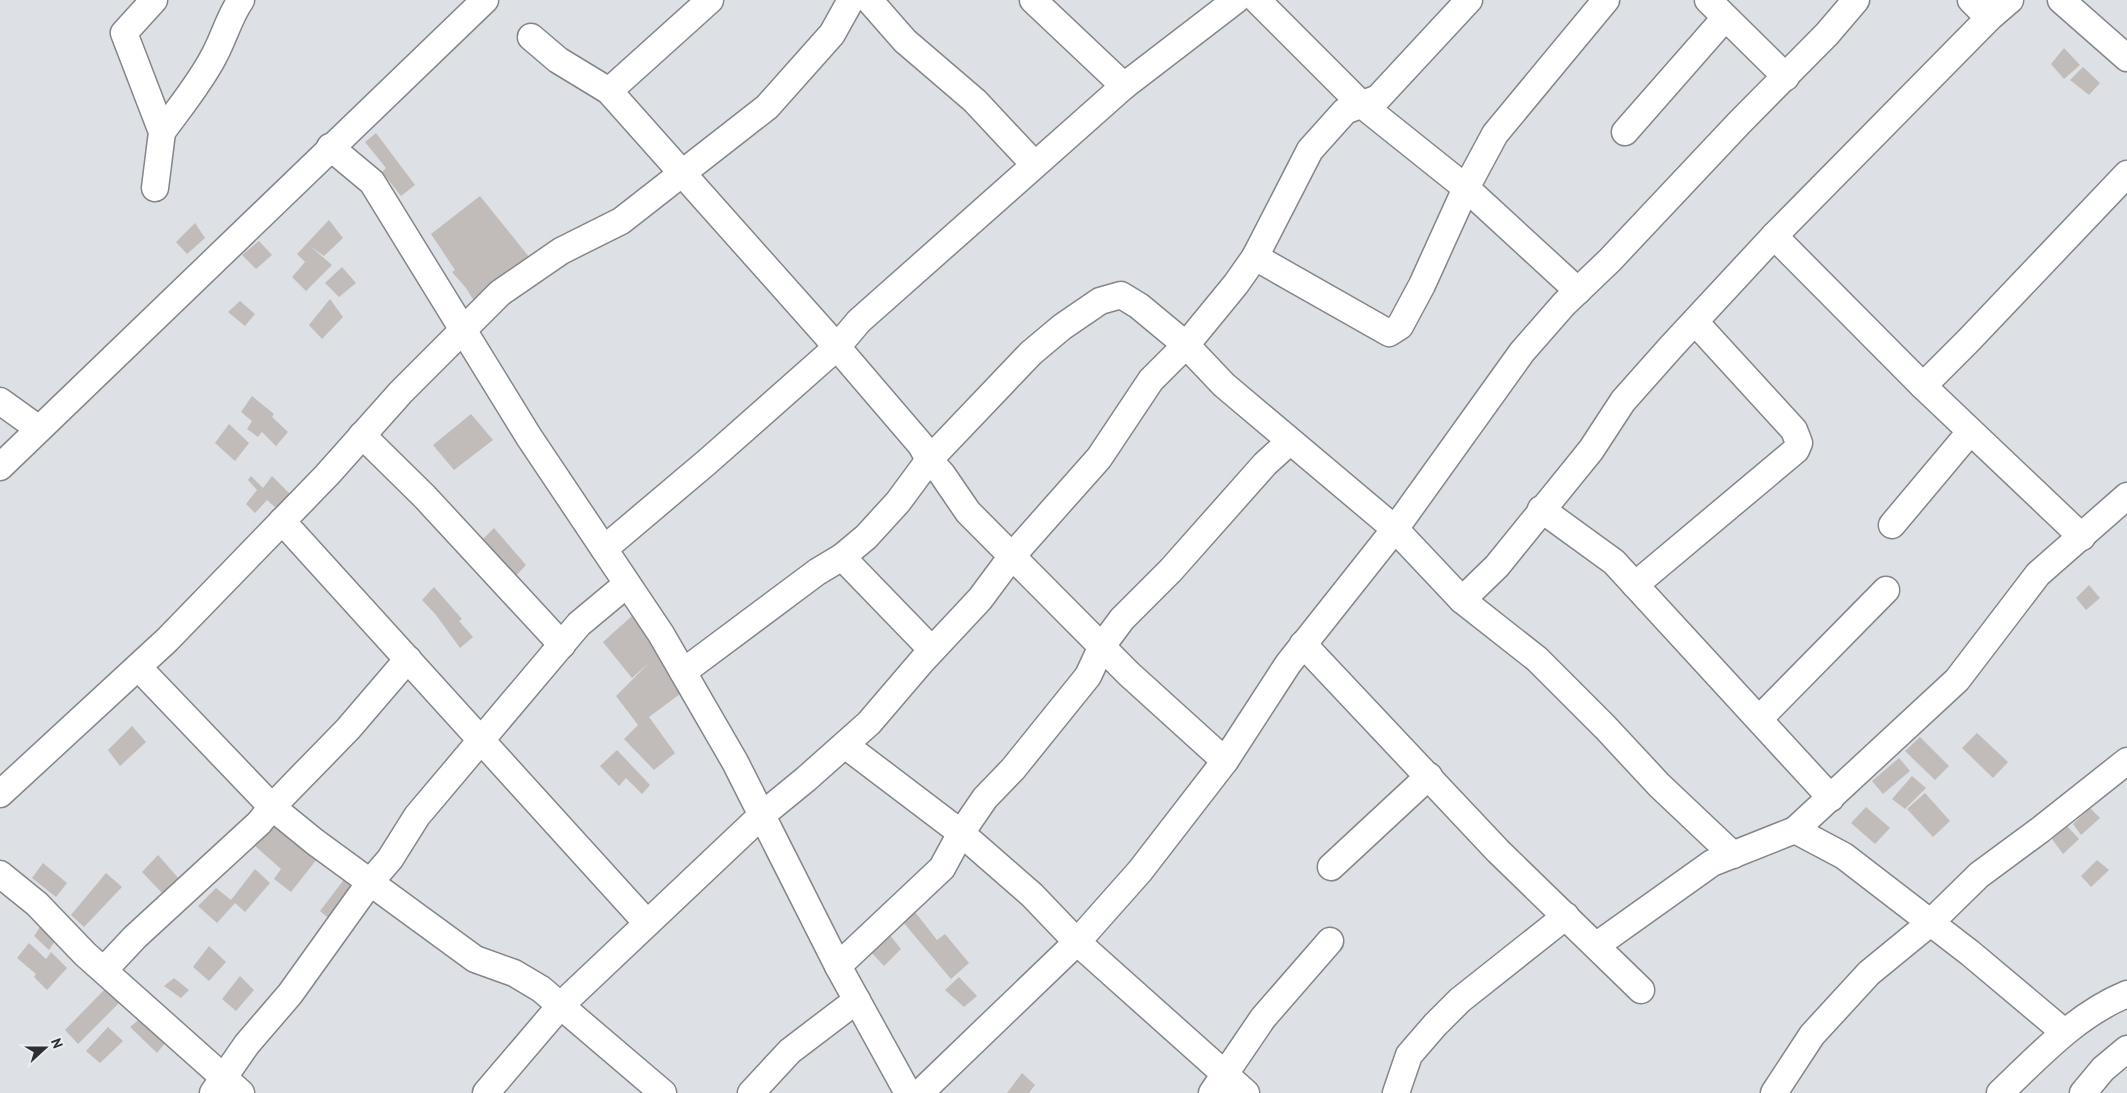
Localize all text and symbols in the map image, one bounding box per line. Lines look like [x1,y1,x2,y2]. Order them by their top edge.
north arrow [20,1023,70,1073]
text: N [47,1036,67,1051]

